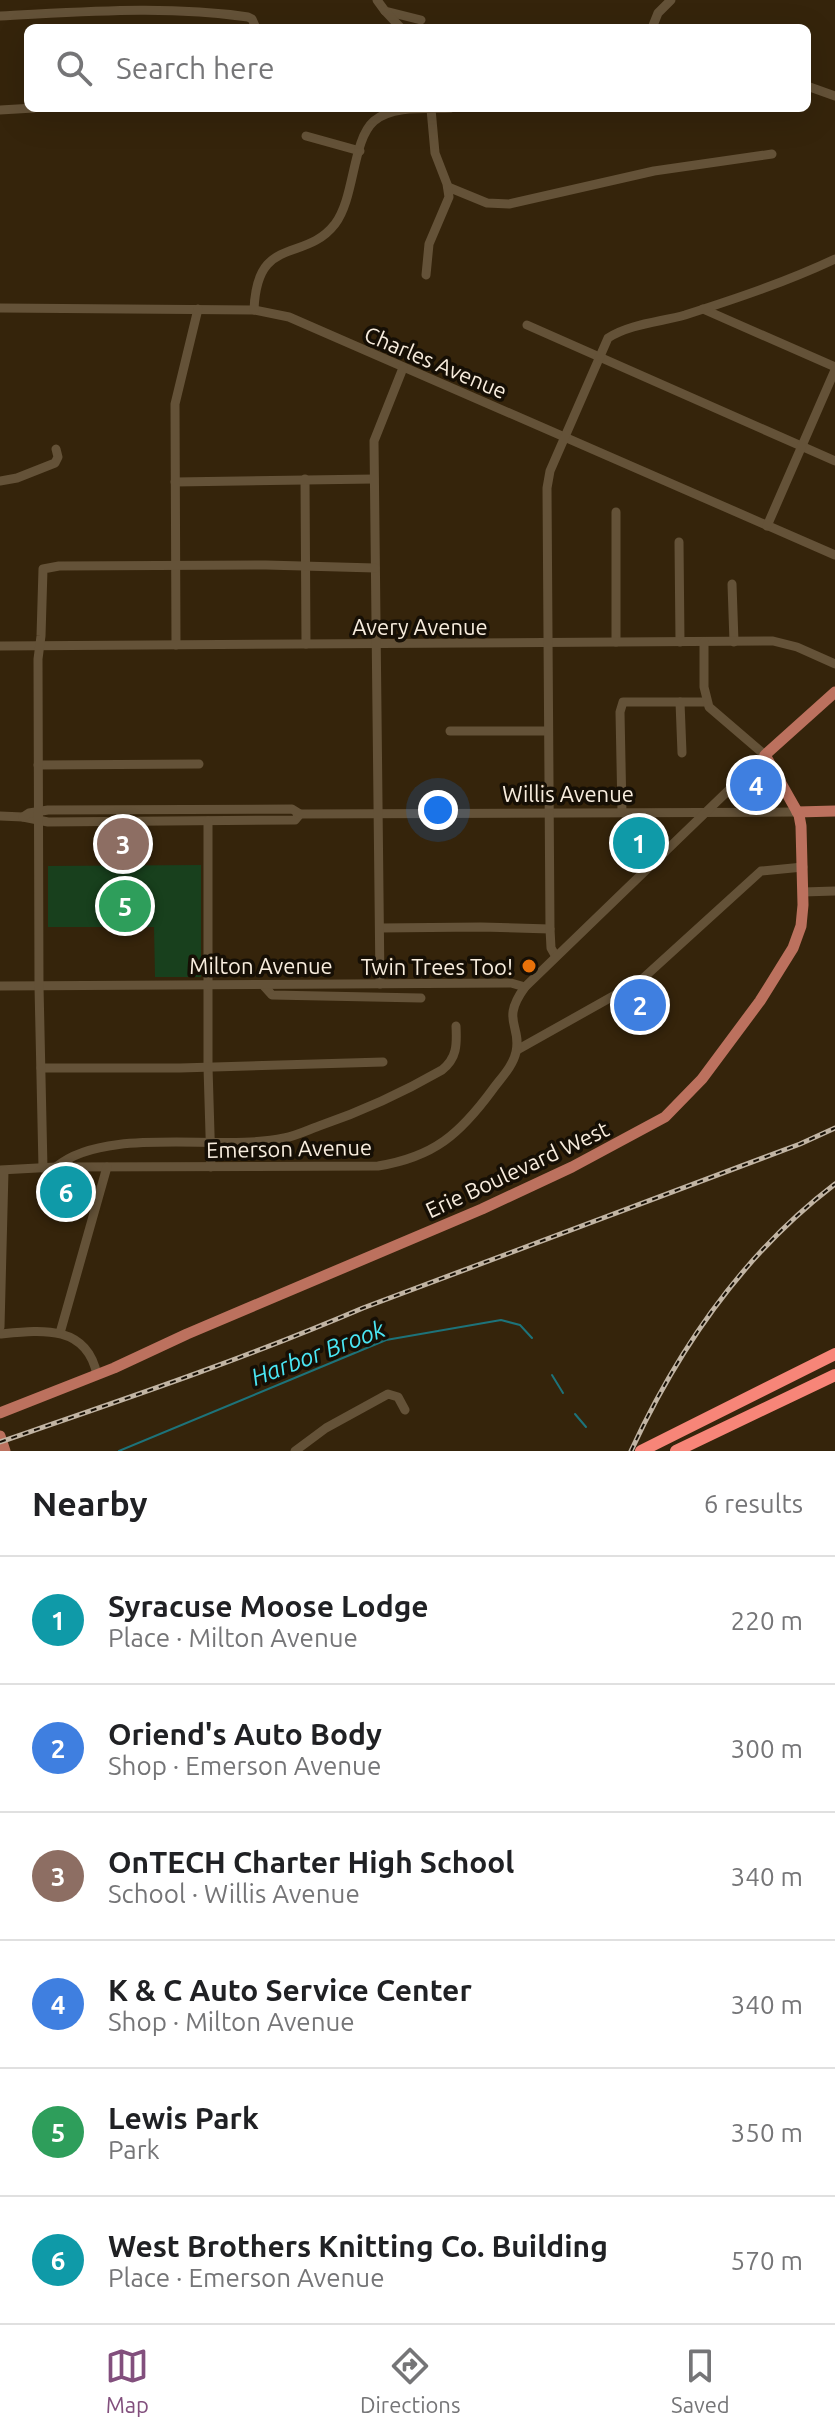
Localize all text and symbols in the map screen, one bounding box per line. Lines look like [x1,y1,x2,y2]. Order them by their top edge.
search box [24,24,811,112]
icon: search [52,46,96,90]
text: Search here [116,51,275,85]
street label: Charles Avenue [361,321,511,403]
street label: Avery Avenue [352,614,488,639]
pin: 4 [730,755,782,815]
street label: Willis Avenue [502,781,634,806]
your location [418,790,458,830]
pin: 1 [613,813,665,873]
pin: 3 [97,814,149,874]
pin: 5 [99,876,151,936]
street label: Milton Avenue [189,953,333,978]
place label: Twin Trees Too! [361,954,513,979]
marker: Twin Trees Too! [520,957,538,975]
pin: 2 [614,975,666,1035]
street label: Erie Boulevard West [421,1115,613,1222]
street label: Emerson Avenue [206,1134,372,1162]
pin: 6 [40,1162,92,1222]
water label: Harbor Brook [247,1315,389,1391]
text: Nearby [32,1484,147,1522]
text: 6 results [704,1489,803,1518]
text: Syracuse Moose Lodge [108,1589,429,1623]
text: 1 [51,1606,65,1635]
text: 220 m [731,1606,803,1635]
text: Place · Milton Avenue [108,1623,358,1652]
text: Oriend's Auto Body [108,1717,382,1751]
text: 2 [51,1734,65,1763]
text: 300 m [731,1734,803,1763]
text: Shop · Emerson Avenue [108,1751,381,1780]
text: OnTECH Charter High School [108,1845,514,1879]
text: 3 [51,1862,65,1891]
text: 340 m [731,1862,803,1891]
text: School · Willis Avenue [108,1879,360,1908]
text: K & C Auto Service Center [108,1973,472,2007]
text: 4 [51,1990,65,2019]
text: 340 m [731,1990,803,2019]
text: Shop · Milton Avenue [108,2007,355,2036]
text: Lewis Park [108,2101,259,2135]
text: 5 [51,2118,65,2147]
text: 350 m [731,2118,803,2147]
text: Park [108,2135,160,2164]
text: West Brothers Knitting Co. Building [108,2229,608,2263]
text: 6 [51,2246,65,2275]
text: 570 m [731,2246,803,2275]
text: Place · Emerson Avenue [108,2263,385,2292]
tab: Map [105,2344,149,2417]
tab: Directions [360,2344,460,2417]
tab: Saved [671,2344,730,2417]

